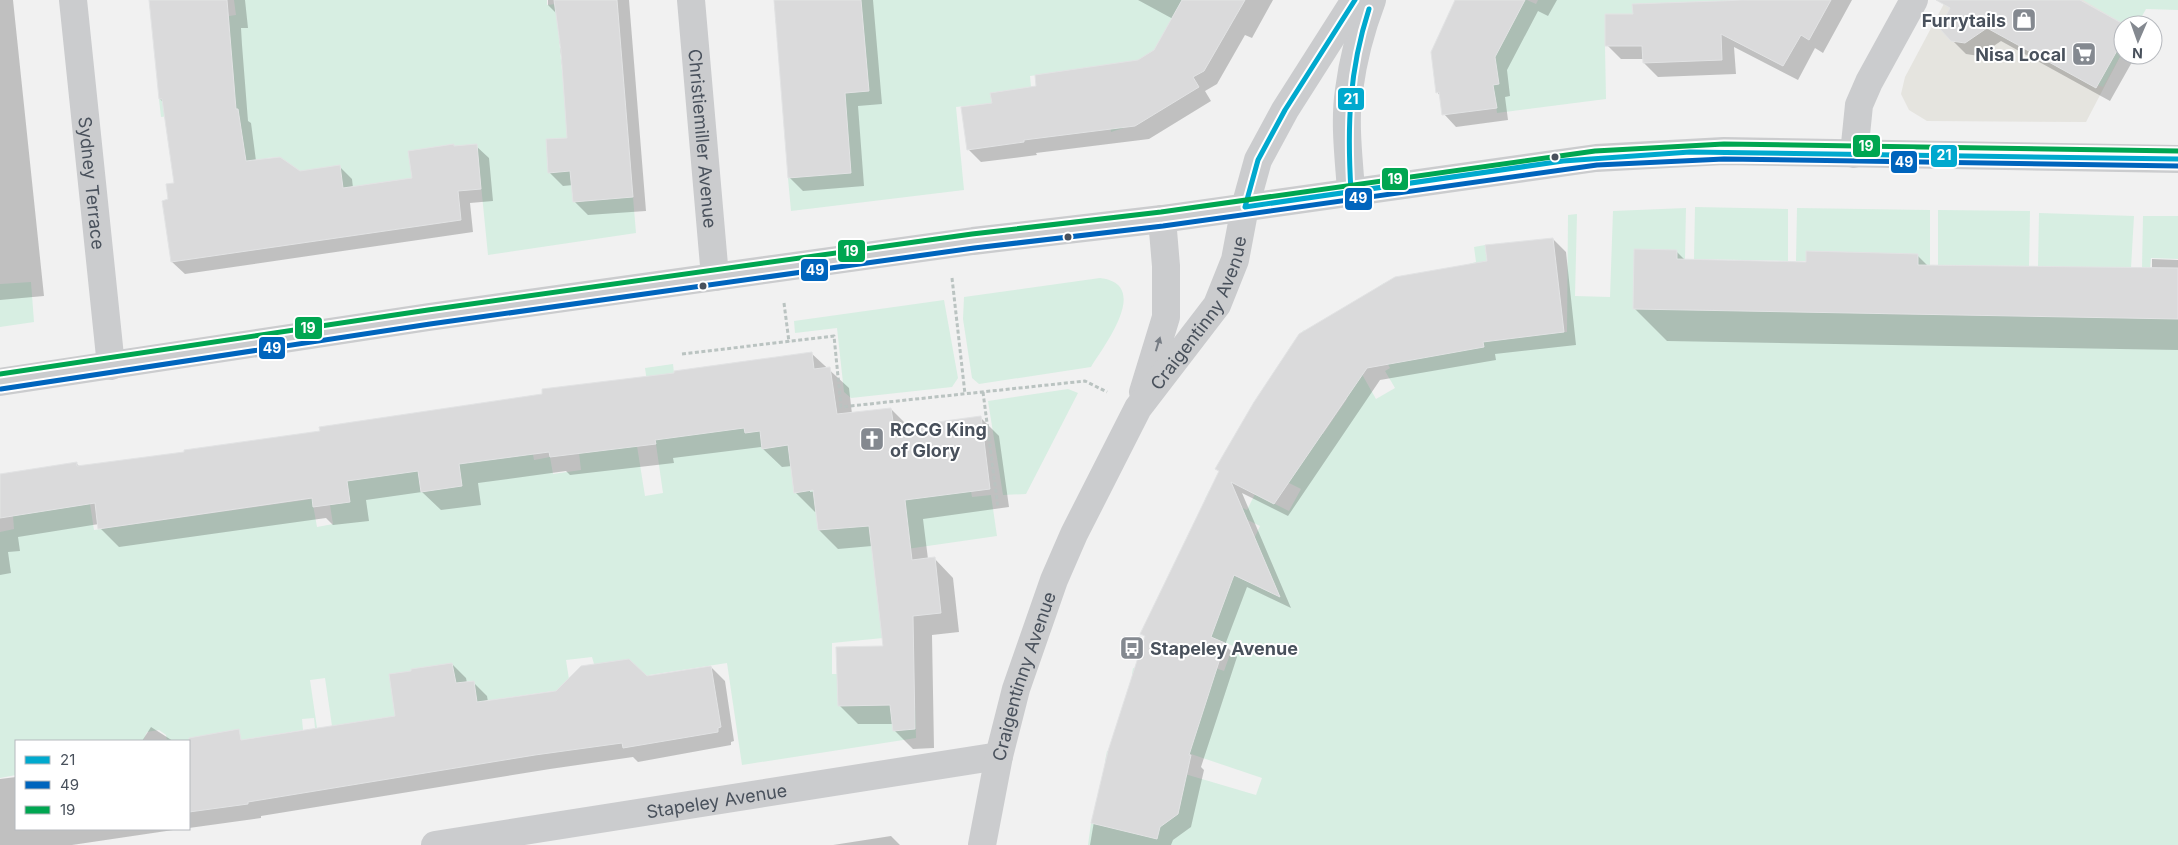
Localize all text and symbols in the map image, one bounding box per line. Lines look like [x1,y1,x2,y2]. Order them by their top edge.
shop icon: Furrytails [2011,7,2037,33]
place label: Furrytails [1922,10,2006,31]
north arrow [2113,15,2163,65]
supermarket icon: Nisa Local [2071,41,2097,67]
place label: Nisa Local [1975,44,2066,65]
text: N [2132,45,2143,62]
street label: Christiemiller Avenue [685,48,721,229]
line badge: 21 [1337,87,1365,111]
text: 21 [1344,90,1358,107]
street label: Sydney Terrace [75,115,109,251]
line badge: 19 [1852,134,1881,158]
text: 19 [1858,137,1874,154]
line badge: 21 [1930,144,1958,168]
text: 21 [1937,146,1951,163]
line badge: 49 [1890,150,1918,174]
unlabelled marker [1550,152,1560,162]
text: 49 [1895,153,1913,170]
line badge: 19 [1381,167,1409,191]
text: 19 [1387,170,1403,187]
line badge: 49 [1344,187,1373,211]
text: 49 [1349,189,1367,206]
unlabelled marker [1063,232,1073,242]
street label: Craigentinny Avenue [1146,234,1250,394]
line badge: 19 [837,239,866,263]
text: 19 [843,242,859,259]
line badge: 49 [800,258,829,282]
text: 49 [806,261,824,278]
unlabelled marker [698,281,708,291]
line badge: 19 [294,316,323,340]
text: 19 [300,319,316,336]
line badge: 49 [258,336,286,360]
one-way arrow [1154,337,1162,352]
text: 49 [263,339,281,356]
place label: RCCG King of Glory [890,419,987,461]
church icon: RCCG King of Glory [859,426,885,452]
street label: Craigentinny Avenue [988,589,1060,763]
bus stop icon: Stapeley Avenue [1119,635,1145,661]
place label: Stapeley Avenue [1150,638,1298,659]
legend [15,740,190,830]
text: 21 [60,750,75,769]
text: 49 [60,775,79,794]
street label: Stapeley Avenue [645,779,788,822]
text: 19 [60,800,75,819]

